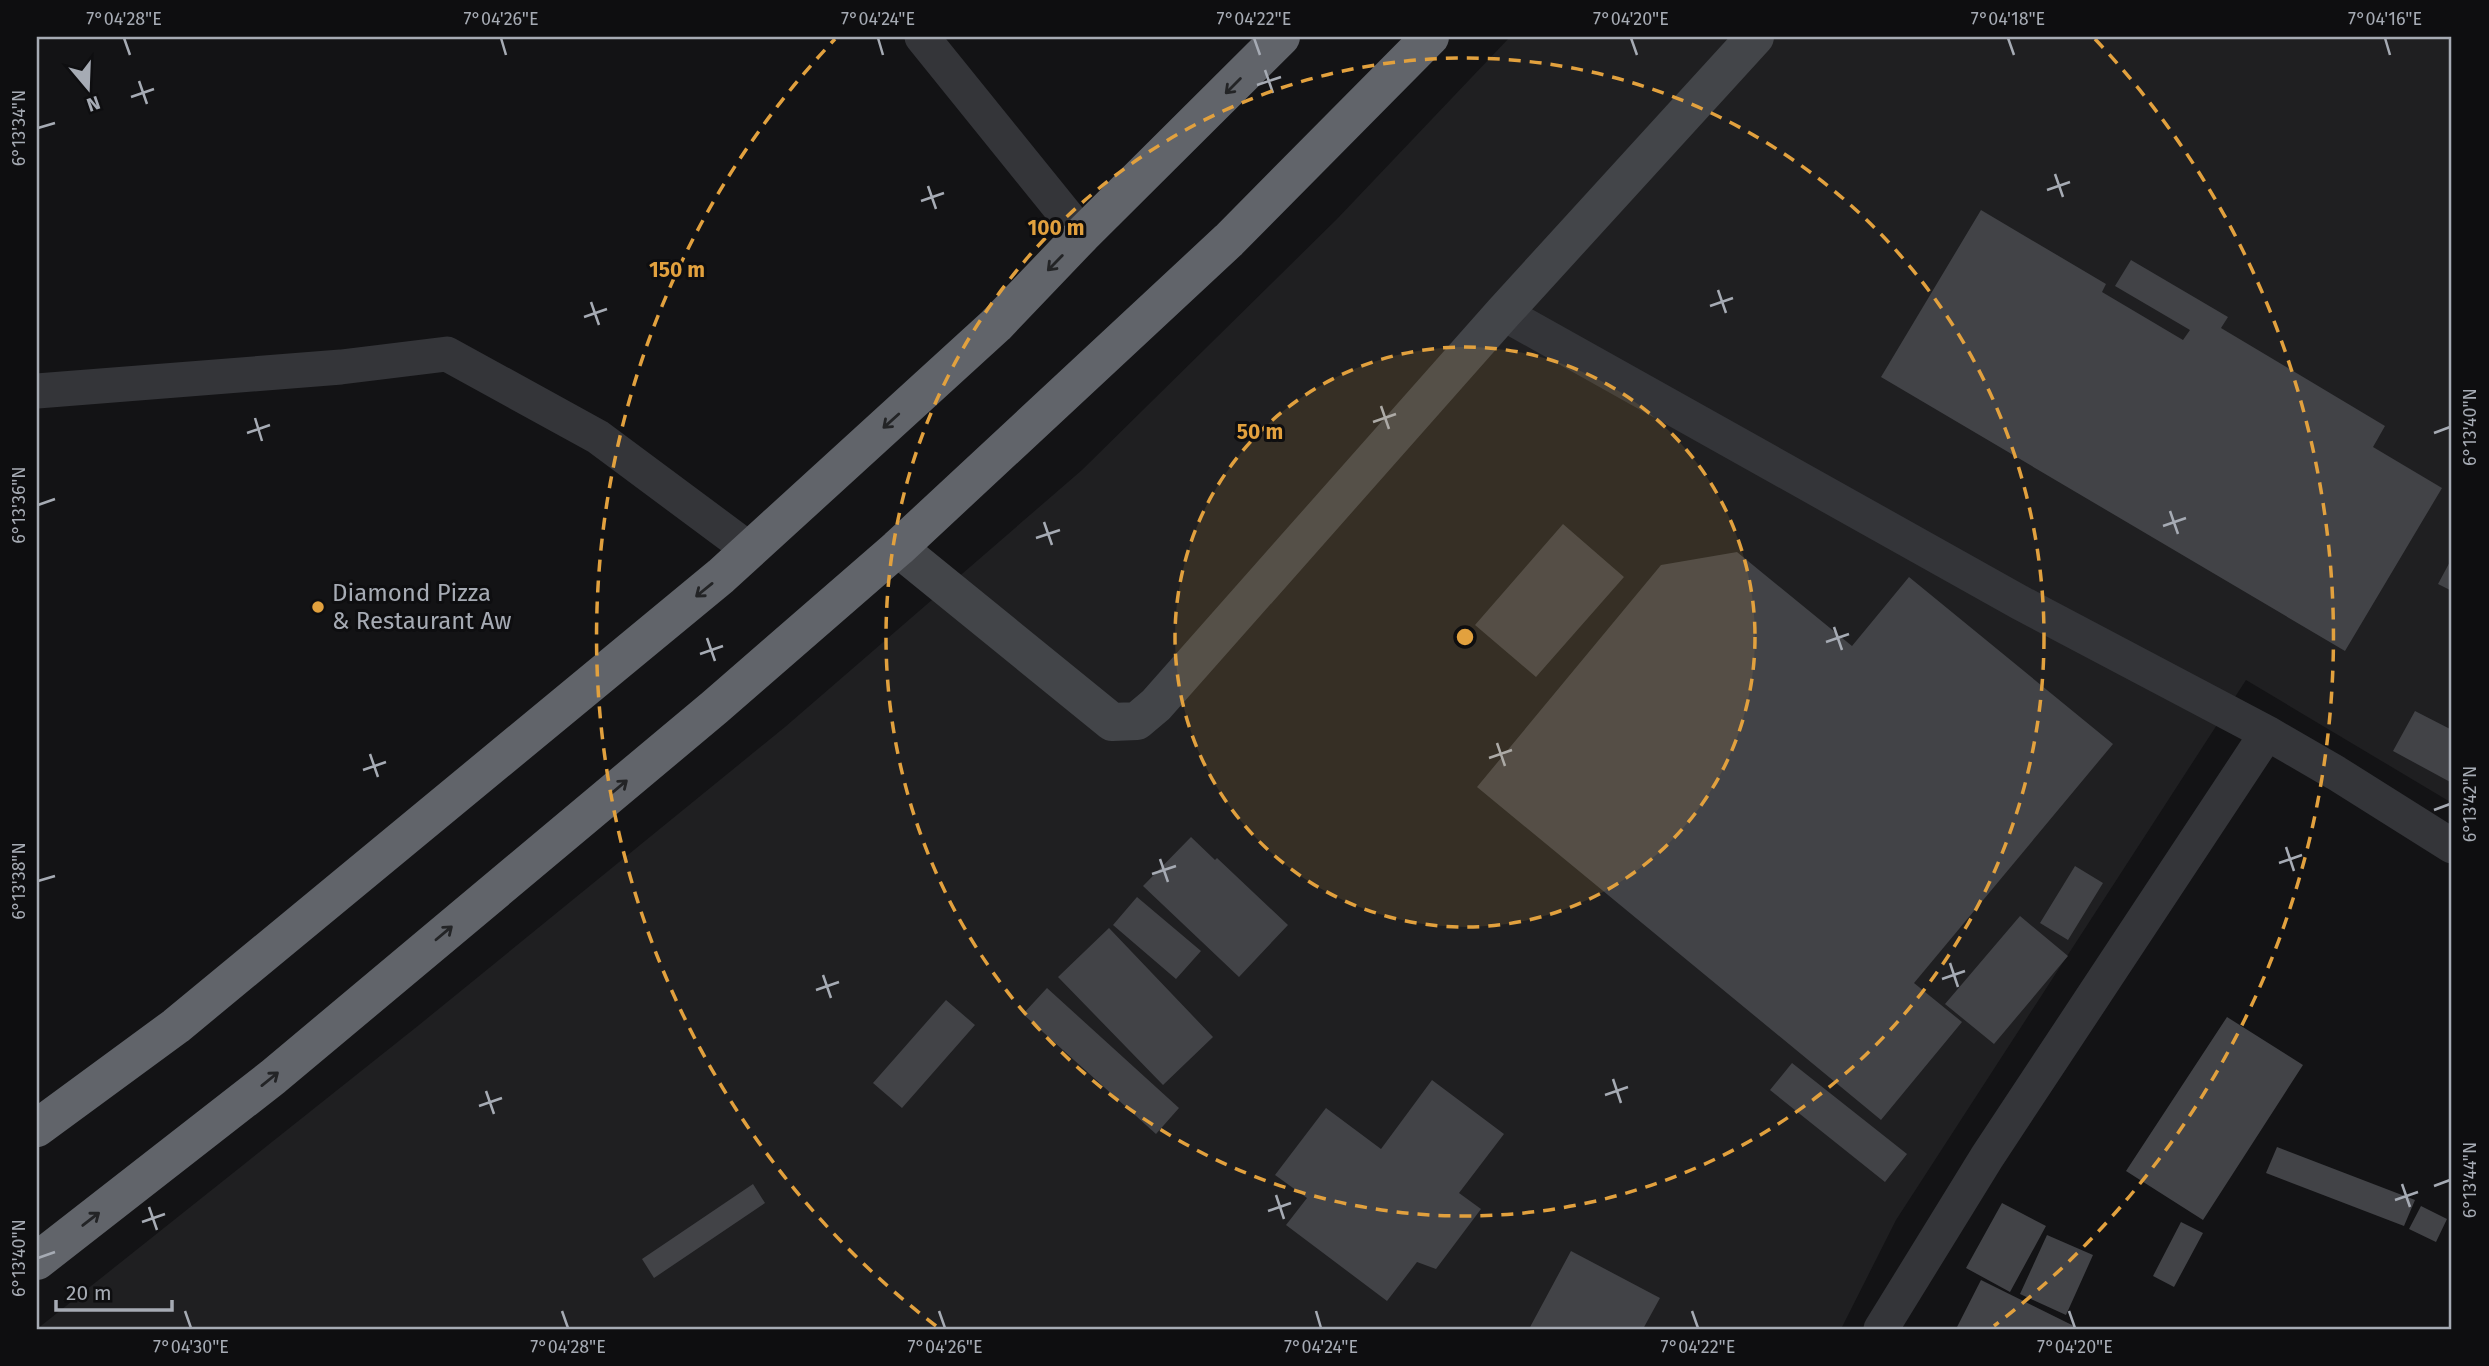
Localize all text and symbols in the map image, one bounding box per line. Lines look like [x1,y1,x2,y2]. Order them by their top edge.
text: 7°04'28"E [86,8,162,30]
text: 7°04'26"E [463,8,539,30]
text: 7°04'24"E [841,8,915,30]
text: 7°04'22"E [1217,8,1291,30]
text: 7°04'20"E [1593,8,1669,30]
text: 7°04'18"E [1971,8,2045,30]
text: 7°04'16"E [2348,8,2422,30]
north arrow [52,52,122,122]
one-way arrow [1225,77,1242,94]
text: 6°13'34"N [8,90,30,166]
text: N [84,91,103,117]
text: 100 m [1027,215,1085,241]
one-way arrow [1046,255,1063,272]
text: 150 m [649,257,705,283]
text: 6°13'40"N [2459,388,2481,466]
one-way arrow [882,413,900,429]
text: 50 m [1237,419,1283,445]
text: 6°13'36"N [8,466,30,544]
place label: Diamond Pizza & Restaurant Aw [332,579,511,635]
one-way arrow [695,582,713,598]
marker: Diamond Pizza & Restaurant Aw [310,599,326,615]
centre of rings [1453,625,1477,649]
text: 6°13'42"N [2459,766,2481,842]
one-way arrow [609,779,627,795]
text: 6°13'38"N [8,842,30,920]
one-way arrow [435,926,453,941]
one-way arrow [260,1072,278,1087]
text: 6°13'44"N [2459,1142,2481,1218]
one-way arrow [81,1212,99,1227]
text: 6°13'40"N [8,1219,30,1297]
scale bar [56,1268,172,1312]
text: 20 m [66,1280,112,1306]
text: 7°04'30"E [153,1336,229,1358]
text: 7°04'28"E [530,1336,606,1358]
text: 7°04'26"E [907,1336,983,1358]
text: 7°04'24"E [1284,1336,1358,1358]
text: 7°04'22"E [1661,1336,1735,1358]
text: 7°04'20"E [2037,1336,2113,1358]

